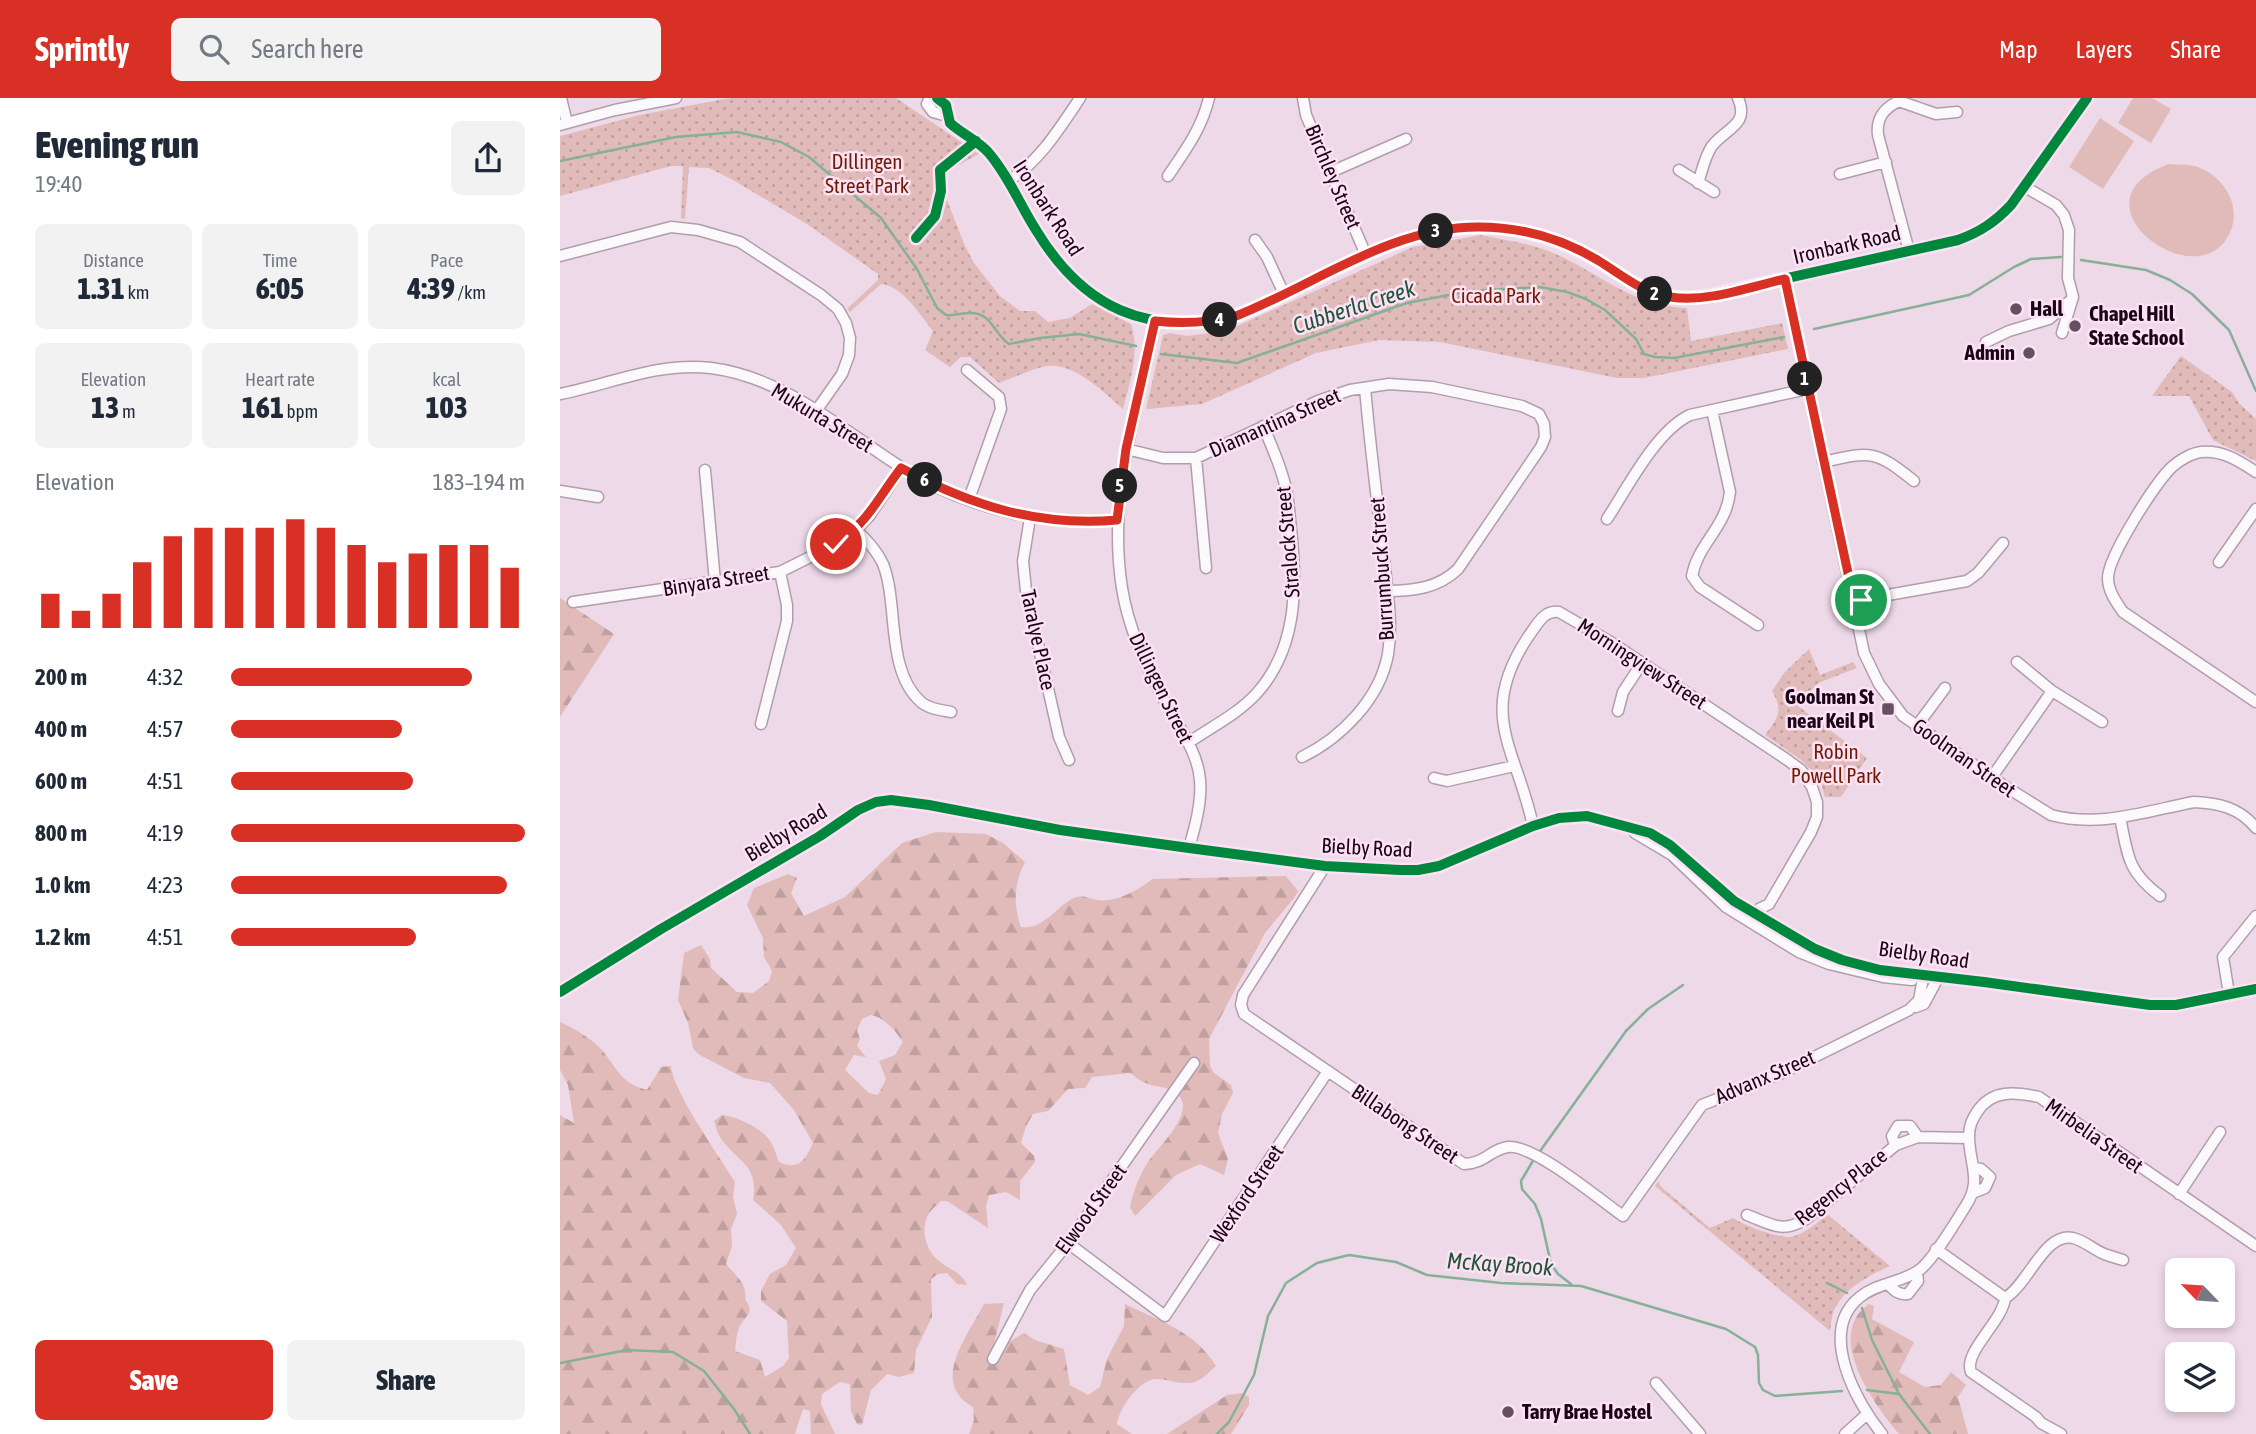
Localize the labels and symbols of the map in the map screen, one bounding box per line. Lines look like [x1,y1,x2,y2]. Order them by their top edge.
street label: Birchley Street [1301,121,1367,232]
park label: Dillingen Street Park [825,149,909,197]
street label: Ironbark Road [1009,155,1089,260]
pin: 3 [1418,214,1454,248]
street label: Ironbark Road [1791,220,1903,268]
water label: Cubberla Creek [1290,275,1419,339]
pin: 2 [1638,276,1672,312]
park label: Cicada Park [1451,283,1541,307]
place label: Hall [2030,296,2064,320]
marker: Hall [2008,301,2024,317]
place label: Chapel Hill State School [2089,301,2184,349]
pin: 4 [1202,302,1238,338]
marker: Chapel Hill State School [2067,318,2083,334]
place label: Admin [1964,340,2015,364]
marker: Admin [2021,345,2037,361]
pin: 1 [1788,362,1822,396]
street label: Mukurta Street [767,377,878,457]
street label: Diamantina Street [1205,382,1344,462]
pin: 6 [908,462,942,498]
pin: 5 [1102,468,1138,504]
street label: Stralock Street [1270,485,1304,599]
street label: Burrumbuck Street [1364,497,1398,642]
pin [806,514,866,574]
street label: Binyara Street [661,560,771,600]
pin [1831,570,1891,630]
street label: Taralye Place [1017,587,1061,692]
street label: Morningview Street [1574,613,1711,714]
street label: Dillingen Street [1125,628,1199,747]
place label: Goolman St near Keil Pl [1785,684,1874,732]
marker: Goolman St near Keil Pl [1880,701,1896,717]
street label: Goolman Street [1908,713,2021,802]
park label: Robin Powell Park [1791,739,1881,787]
street label: Bielby Road [740,798,831,866]
street label: Bielby Road [1321,833,1413,861]
street label: Bielby Road [1877,936,1971,972]
street label: Advanx Street [1711,1044,1818,1108]
street label: Billabong Street [1348,1079,1464,1168]
street label: Mirbelia Street [2041,1093,2148,1178]
street label: Wexford Street [1205,1140,1288,1247]
street label: Regency Place [1789,1143,1891,1230]
street label: Elwood Street [1050,1159,1131,1258]
water label: McKay Brook [1446,1247,1555,1281]
north arrow [2165,1258,2235,1328]
place label: Tarry Brae Hostel [1522,1399,1652,1423]
marker: Tarry Brae Hostel [1500,1404,1516,1420]

